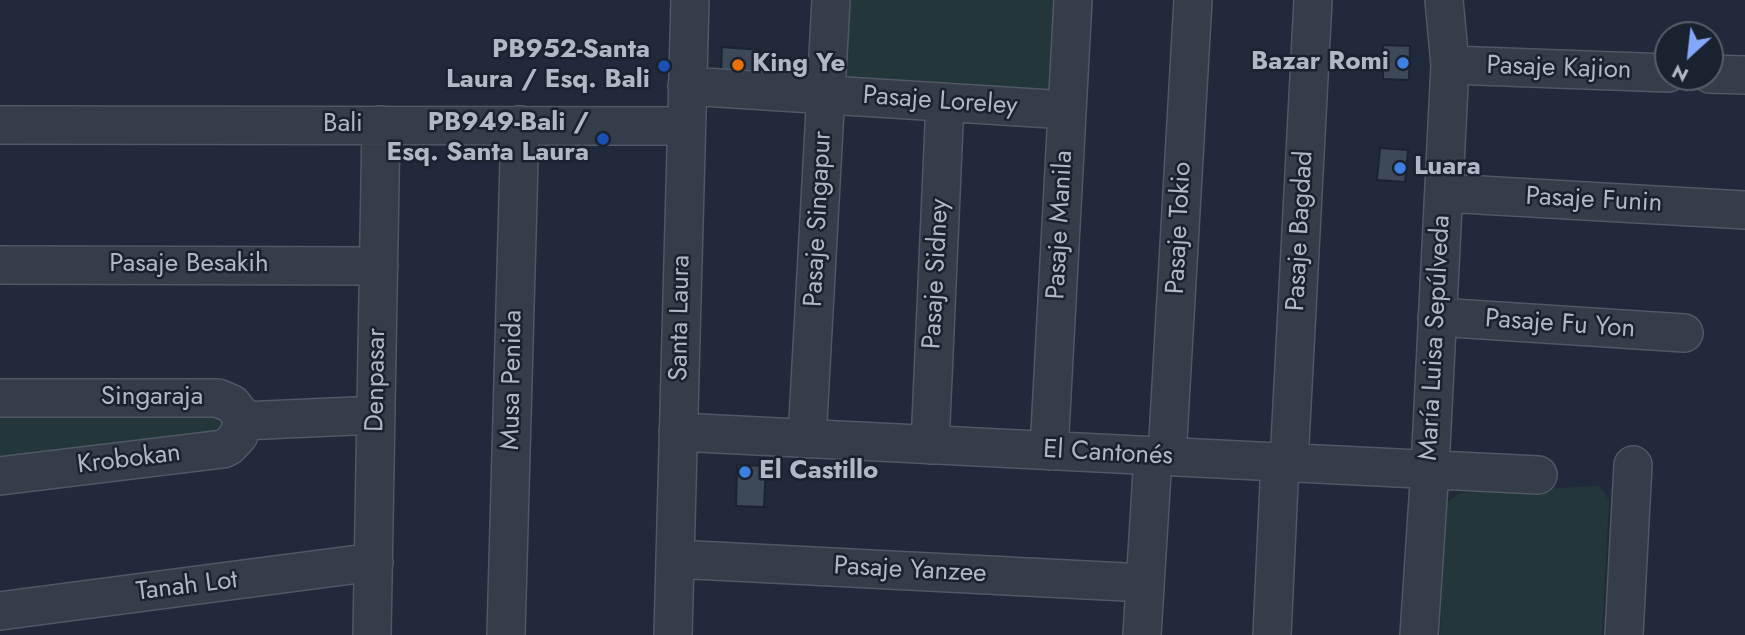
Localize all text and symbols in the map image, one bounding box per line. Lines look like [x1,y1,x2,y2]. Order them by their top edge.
north arrow [1654,21,1724,91]
place label: PB952-Santa Laura / Esq. Bali [446,35,650,96]
place label: Bazar Romi [1251,47,1389,79]
place label: King Ye [752,49,845,81]
street label: Pasaje Kajion [1486,51,1632,87]
marker: Bazar Romi [1395,55,1411,71]
marker: King Ye [730,57,746,73]
marker: PB952-Santa Laura / Esq. Bali [656,58,672,74]
text: N [1667,58,1693,89]
street label: Pasaje Loreley [862,81,1018,123]
place label: PB949-Bali / Esq. Santa Laura [387,108,589,170]
street label: Bali [323,109,363,141]
street label: Pasaje Singapur [799,130,839,308]
marker: PB949-Bali / Esq. Santa Laura [595,131,611,147]
street label: Pasaje Manila [1042,150,1080,300]
street label: Pasaje Bagdad [1281,150,1321,312]
place label: Luara [1414,152,1481,184]
marker: Luara [1392,160,1408,176]
street label: Pasaje Tokio [1161,161,1199,295]
street label: Pasaje Funin [1525,182,1663,220]
street label: Pasaje Sidney [917,198,957,350]
street label: María Luisa Sepúlveda [1414,214,1458,462]
street label: Pasaje Besakih [109,249,269,281]
street label: Santa Laura [664,255,698,381]
street label: Pasaje Fu Yon [1484,304,1636,346]
street label: Musa Penida [496,310,530,450]
street label: Denpasar [360,328,394,432]
street label: Singaraja [101,382,203,414]
street label: El Cantonés [1042,435,1174,473]
street label: Krobokan [75,438,183,482]
place label: El Castillo [759,456,878,488]
marker: El Castillo [737,464,753,480]
street label: Pasaje Yanzee [833,551,987,591]
street label: Tanah Lot [135,565,239,609]

